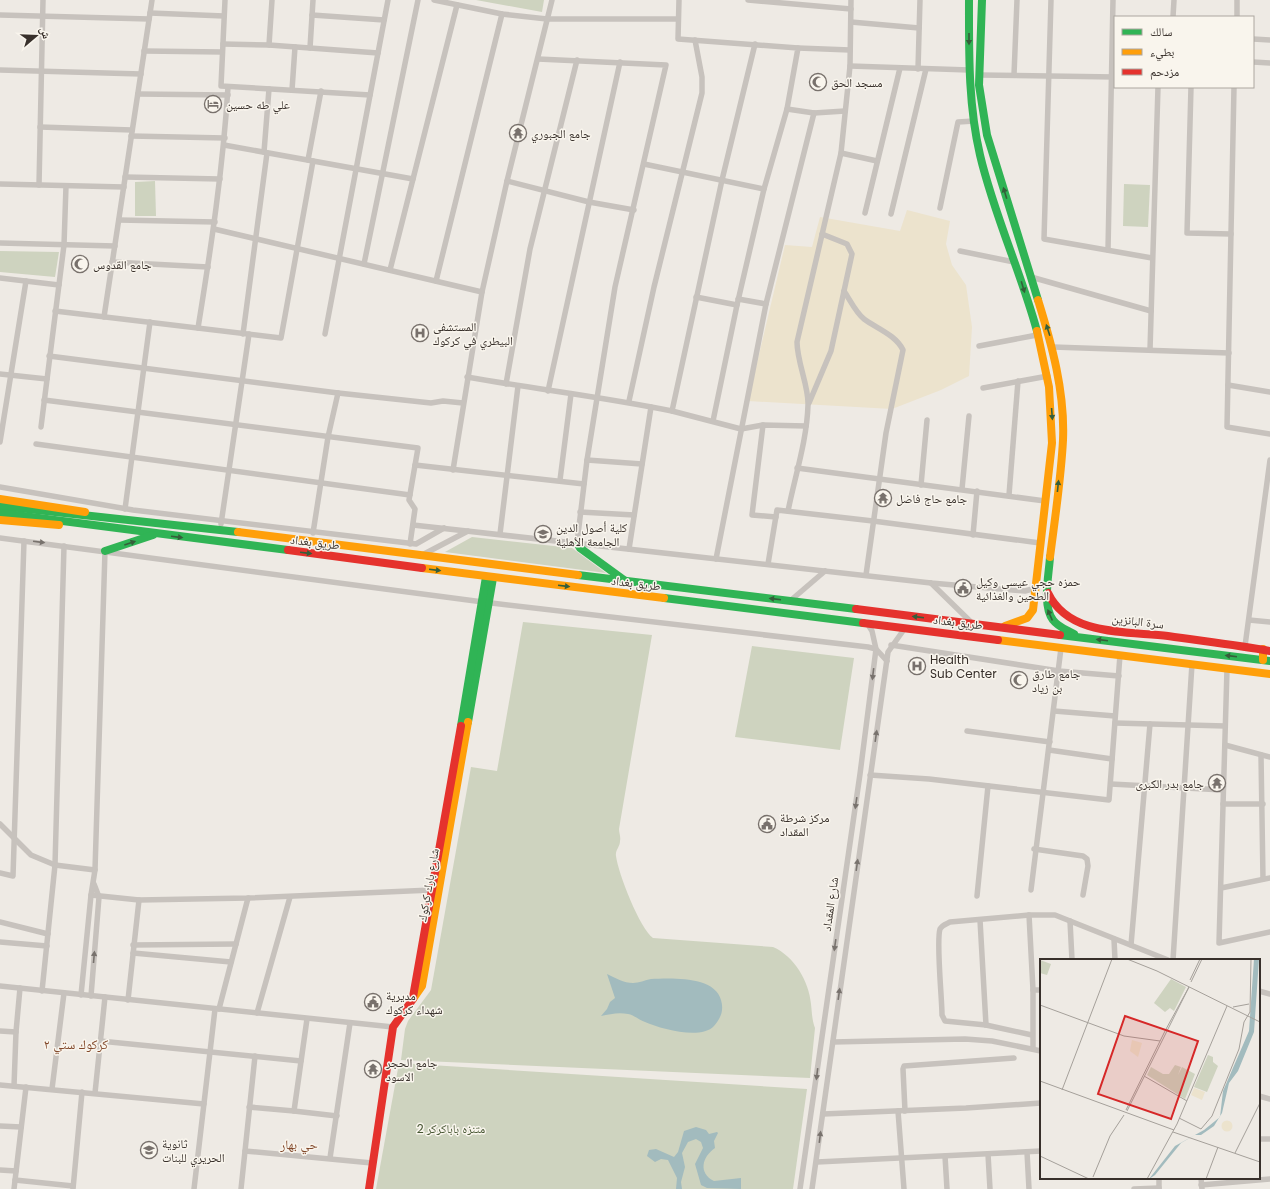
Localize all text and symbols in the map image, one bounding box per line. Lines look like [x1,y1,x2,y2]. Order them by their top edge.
north arrow [16,16,56,56]
legend [1114,16,1254,88]
text: سالك [1150,23,1172,40]
text: ش [36,25,55,41]
one-way arrow [966,33,972,46]
text: بطيء [1150,43,1174,62]
text: مزدحم [1150,63,1179,80]
mosque icon: مسجد الحق [808,72,828,92]
place label: مسجد الحق [831,74,882,91]
hotel icon: علي طه حسين [203,94,223,114]
place label: علي طه حسين [226,96,290,115]
temple icon: جامع الجبوري [508,123,528,143]
place label: جامع الجبوري [531,125,591,144]
one-way arrow [1002,187,1008,199]
mosque icon: جامع القدوس [70,254,90,274]
place label: جامع القدوس [93,256,152,273]
one-way arrow [1020,282,1026,294]
place label: المستشفى البيطري في كركوك [433,318,513,351]
hospital icon: المستشفى البيطري في كركوك [410,323,430,343]
one-way arrow [1045,324,1051,336]
one-way arrow [1048,408,1055,420]
one-way arrow [1055,480,1061,492]
temple icon: جامع حاج فاضل [873,488,893,508]
place label: جامع حاج فاضل [896,490,968,507]
place label: كلية أصول الدين الجامعة الأهلية [556,519,627,550]
school or university icon: كلية أصول الدين الجامعة الأهلية [533,524,553,544]
street label: طريق بغداد [289,531,341,553]
one-way arrow [171,534,183,540]
one-way arrow [33,539,45,546]
one-way arrow [124,540,136,546]
one-way arrow [300,550,312,557]
one-way arrow [429,567,441,573]
street label: طريق بغداد [610,572,662,594]
place label: حمزه حجي عيسى وكيل الطحين والغذائية [976,573,1081,604]
public building icon: حمزه حجي عيسى وكيل الطحين والغذائية [953,578,973,598]
one-way arrow [558,583,570,589]
one-way arrow [769,596,781,603]
one-way arrow [1047,609,1054,621]
street label: سرة البانزين [1111,609,1165,633]
street label: طريق بغداد [932,611,984,633]
one-way arrow [912,614,924,620]
one-way arrow [1096,637,1108,643]
place label: Health Sub Center [930,651,997,682]
one-way arrow [1225,653,1237,659]
hospital icon: Health Sub Center [907,656,927,676]
place label: جامع طارق بن زياد [1032,665,1081,696]
one-way arrow [870,668,876,680]
mosque icon: جامع طارق بن زياد [1009,670,1029,690]
one-way arrow [873,730,879,743]
temple icon: جامع بدر الكبرى [1207,773,1227,793]
place label: جامع بدر الكبرى [1135,775,1204,792]
one-way arrow [853,797,859,809]
place label: مركز شرطة المقداد [780,809,829,840]
public building icon: مركز شرطة المقداد [757,814,777,834]
street label: شارع بارك كركوك [413,847,443,923]
one-way arrow [854,859,860,871]
street label: شارع المقداد [818,876,842,932]
one-way arrow [832,939,838,951]
one-way arrow [91,951,98,963]
inset map [1040,959,1260,1179]
place label: مديرية شهداء كركوك [386,987,443,1018]
one-way arrow [836,988,842,1000]
public building icon: مديرية شهداء كركوك [363,992,383,1012]
district label: كركوك ستي ٢ [44,1035,109,1055]
place label: جامع الحجر الاسود [385,1054,438,1085]
temple icon: جامع الحجر الاسود [363,1059,383,1079]
one-way arrow [814,1068,820,1080]
park label: متنزه باباكركر 2 [417,1120,485,1137]
one-way arrow [817,1131,823,1143]
place label: ثانوية الحريري للبنات [162,1135,225,1168]
district label: حي بهار [279,1135,318,1155]
school or university icon: ثانوية الحريري للبنات [139,1140,159,1160]

